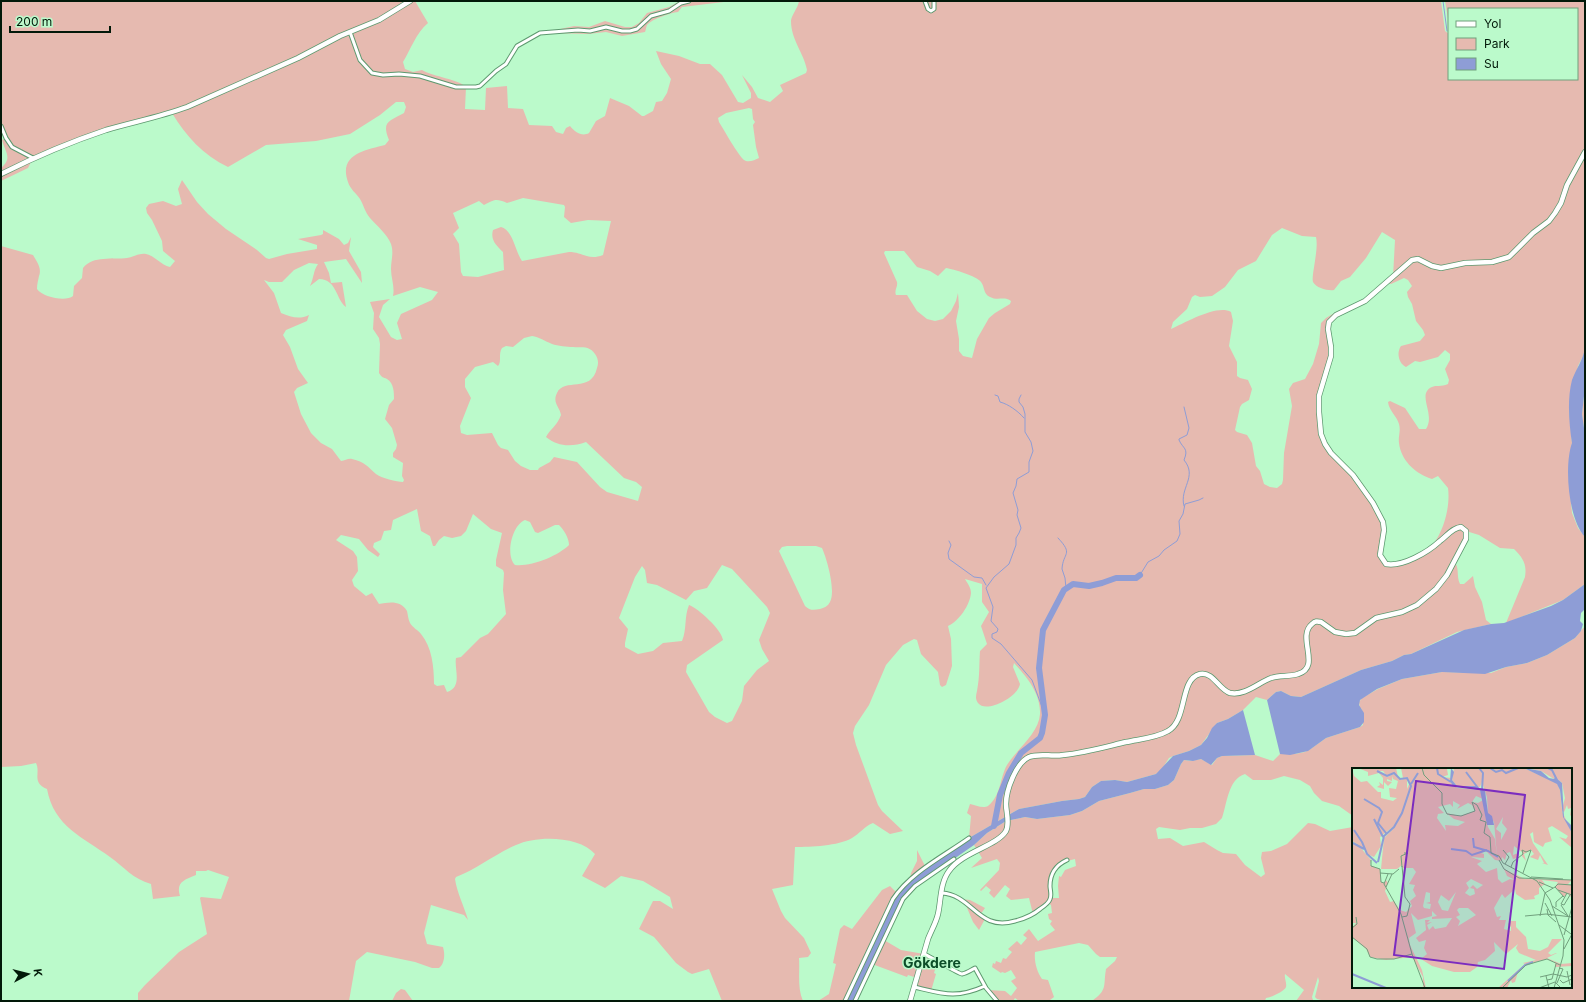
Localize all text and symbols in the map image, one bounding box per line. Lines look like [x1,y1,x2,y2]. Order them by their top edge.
scale bar [10,8,110,34]
legend [1448,8,1578,80]
text: 200 m [16,14,52,29]
text: Yol [1484,16,1501,31]
text: Park [1484,36,1510,51]
text: Su [1484,56,1499,71]
inset map [1352,768,1572,988]
north arrow [8,954,48,994]
district label: Gökdere [903,954,961,971]
text: K [30,968,45,978]

